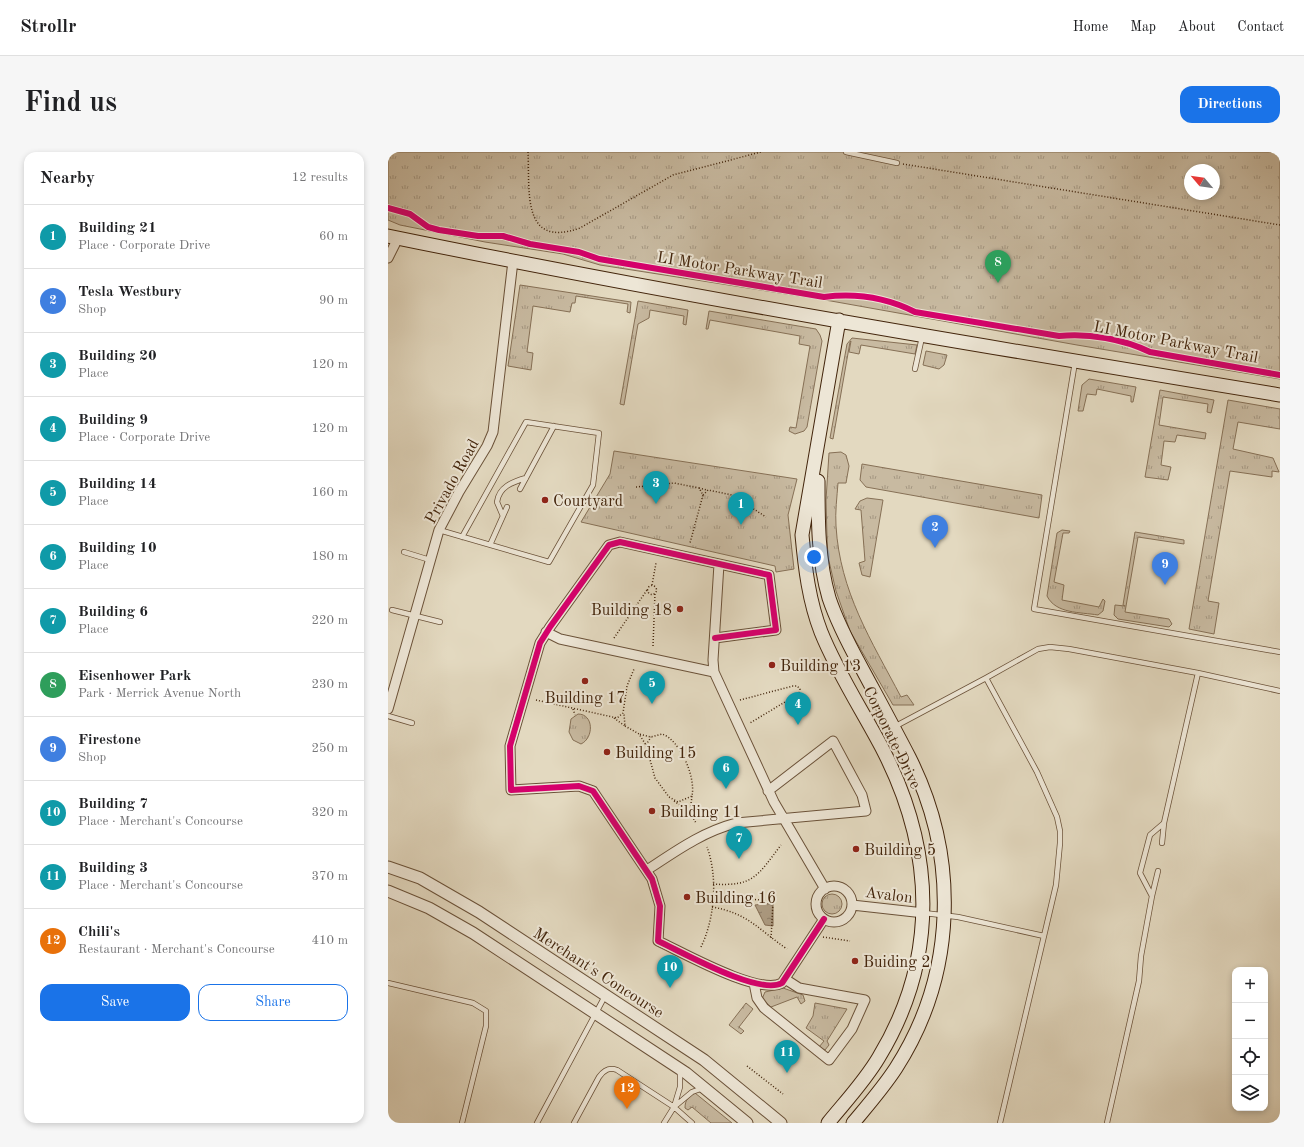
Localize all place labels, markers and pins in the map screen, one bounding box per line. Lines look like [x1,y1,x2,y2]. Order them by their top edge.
pin: 8 [985,250,1011,283]
pin: 3 [643,471,669,504]
pin: 1 [728,492,754,525]
place label: Courtyard [553,494,623,510]
marker: Courtyard [540,495,550,505]
pin: 2 [922,515,948,548]
pin: 9 [1152,552,1178,585]
place label: Building 18 [591,603,672,619]
marker: Building 18 [675,604,685,614]
place label: Building 13 [780,659,861,675]
marker: Building 13 [767,660,777,670]
pin: 5 [639,671,665,704]
marker: Building 17 [580,676,590,686]
place label: Building 17 [544,691,626,707]
pin: 4 [785,692,811,725]
place label: Building 15 [615,746,696,762]
marker: Building 15 [602,747,612,757]
pin: 6 [713,756,739,789]
place label: Building 11 [660,805,741,821]
marker: Building 11 [647,806,657,816]
pin: 7 [726,826,752,859]
place label: Building 5 [864,843,936,859]
marker: Building 5 [851,844,861,854]
place label: Building 16 [695,891,776,907]
marker: Building 16 [682,892,692,902]
pin: 10 [657,955,683,988]
place label: Buiding 2 [863,955,931,971]
marker: Buiding 2 [850,956,860,966]
pin: 11 [774,1040,800,1073]
pin: 12 [614,1076,640,1109]

